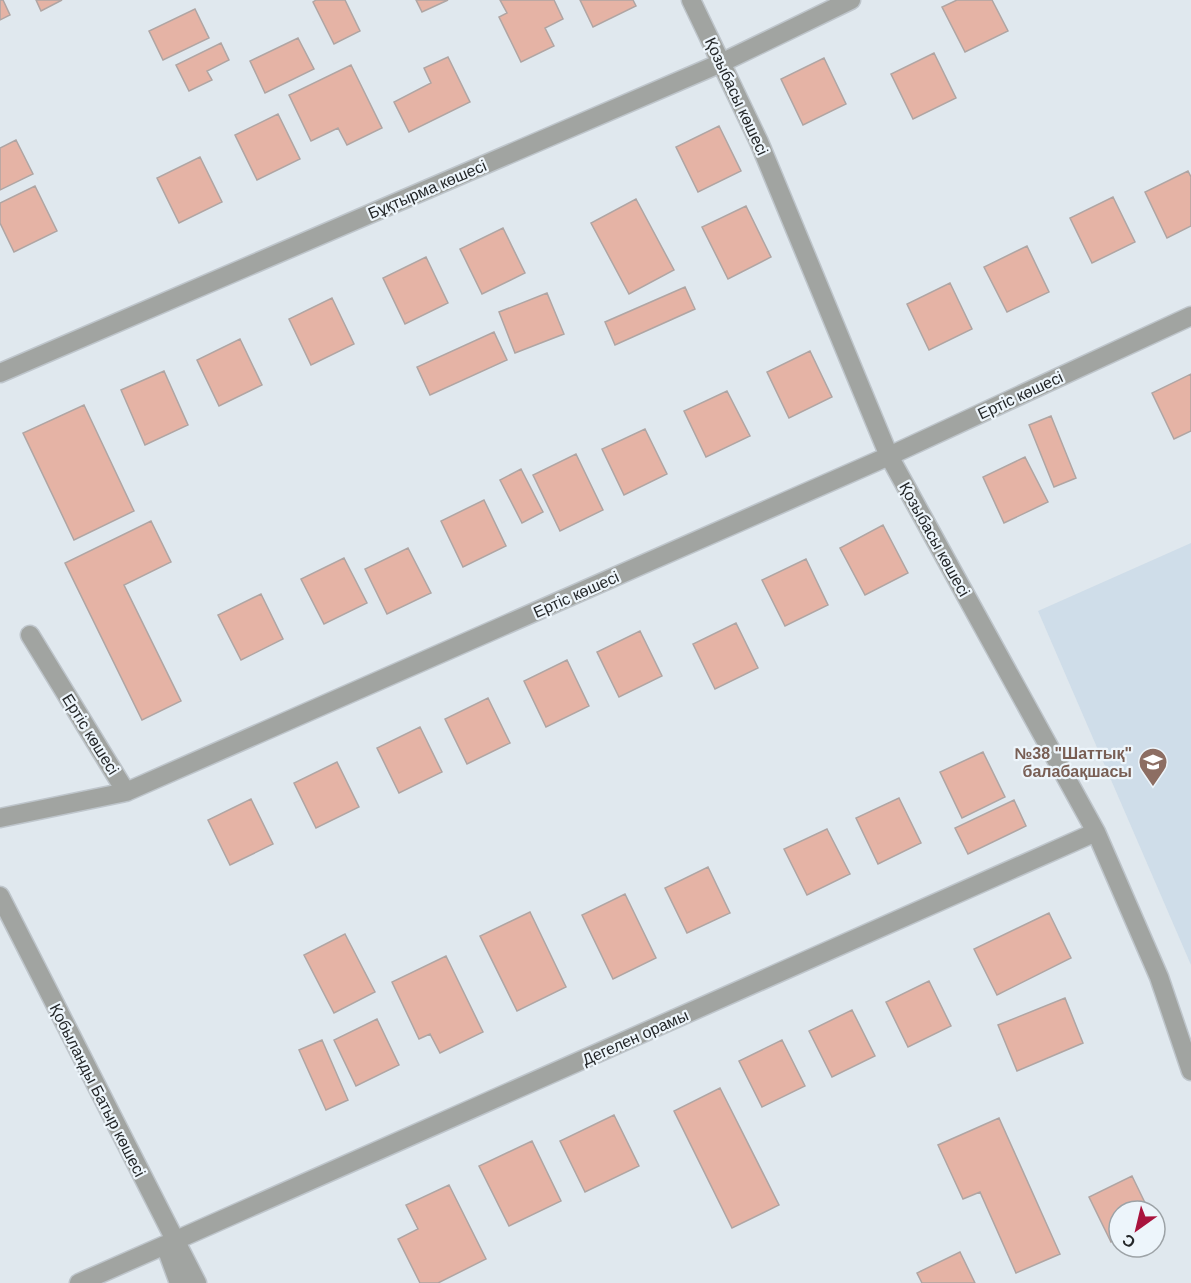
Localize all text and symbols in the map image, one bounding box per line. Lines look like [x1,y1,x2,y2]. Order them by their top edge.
street label: Қозыбасы көшесі [702,35,771,158]
street label: Бұқтырма көшесі [366,157,489,222]
street label: Ертіс көшесі [975,368,1065,423]
street label: Қозыбасы көшесі [896,479,973,599]
street label: Ертіс көшесі [531,568,622,621]
street label: Ертіс көшесі [59,691,122,778]
place label: №38 "Шаттық" балабақшасы [1014,745,1132,780]
school or university icon: №38 "Шаттық" балабақшасы [1137,746,1169,788]
street label: Қобыланды Батыр көшесі [46,1001,149,1179]
street label: Дегелен орамы [580,1006,691,1068]
north arrow [1107,1199,1167,1259]
text: С [1119,1230,1138,1251]

